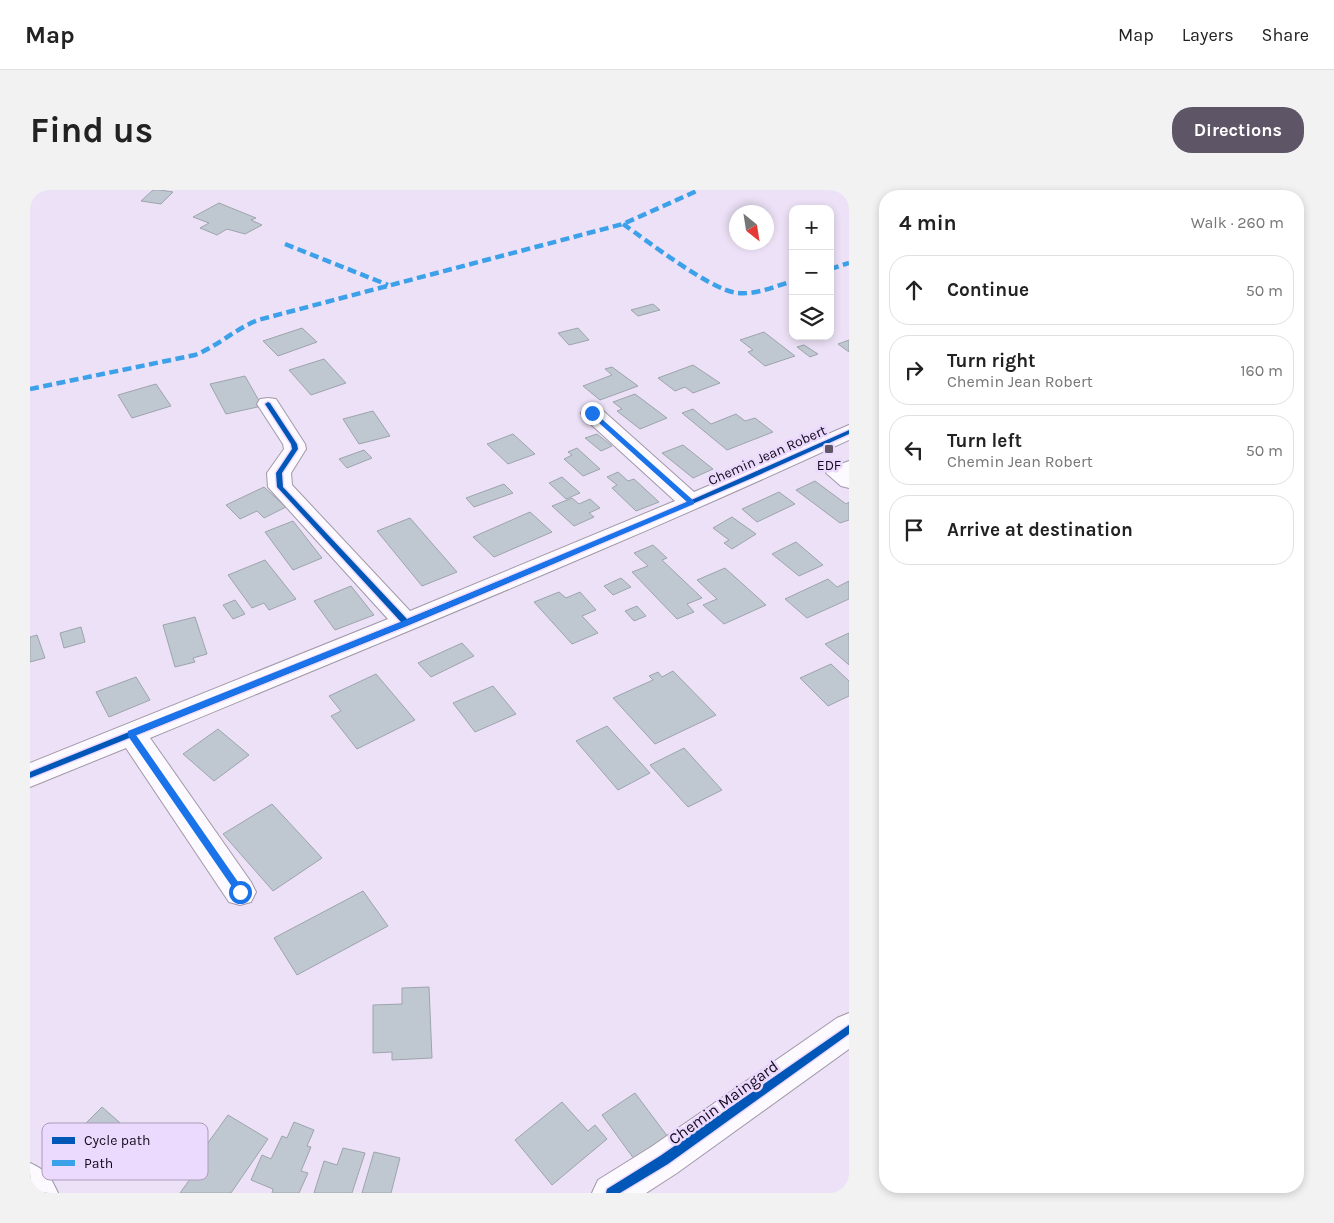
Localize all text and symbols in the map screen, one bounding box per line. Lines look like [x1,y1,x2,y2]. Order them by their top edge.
text: Map [25,21,75,49]
text: Map [1118,24,1154,46]
text: Layers [1182,24,1234,46]
text: Share [1262,24,1309,46]
button: Directions [1172,107,1304,153]
text: Find us [30,110,153,151]
north arrow [729,205,774,250]
map controls [789,205,834,340]
button: + [789,205,834,250]
text: 4 min [899,211,957,235]
text: Walk · 260 m [1191,213,1284,232]
button: − [789,250,834,295]
icon: ahead [900,276,928,304]
text: Continue [947,279,1029,301]
text: 50 m [1246,281,1283,300]
button: layers [789,295,834,340]
text: Turn right [947,350,1036,372]
icon: right [900,356,928,384]
text: 160 m [1240,361,1283,380]
text: Chemin Jean Robert [947,372,1093,391]
route end [581,402,604,425]
street label: Chemin Jean Robert [705,422,829,489]
text: Turn left [947,430,1022,452]
icon: left [900,436,928,464]
text: 50 m [1246,441,1283,460]
marker: EDF [823,443,835,455]
text: Chemin Jean Robert [947,452,1093,471]
place label: EDF [817,457,841,474]
icon: arrive [900,516,928,544]
text: Arrive at destination [947,519,1133,541]
route start [229,881,252,904]
street label: Chemin Maingard [665,1056,782,1149]
legend [42,1123,208,1180]
text: Cycle path [84,1132,150,1149]
text: Path [84,1155,113,1172]

